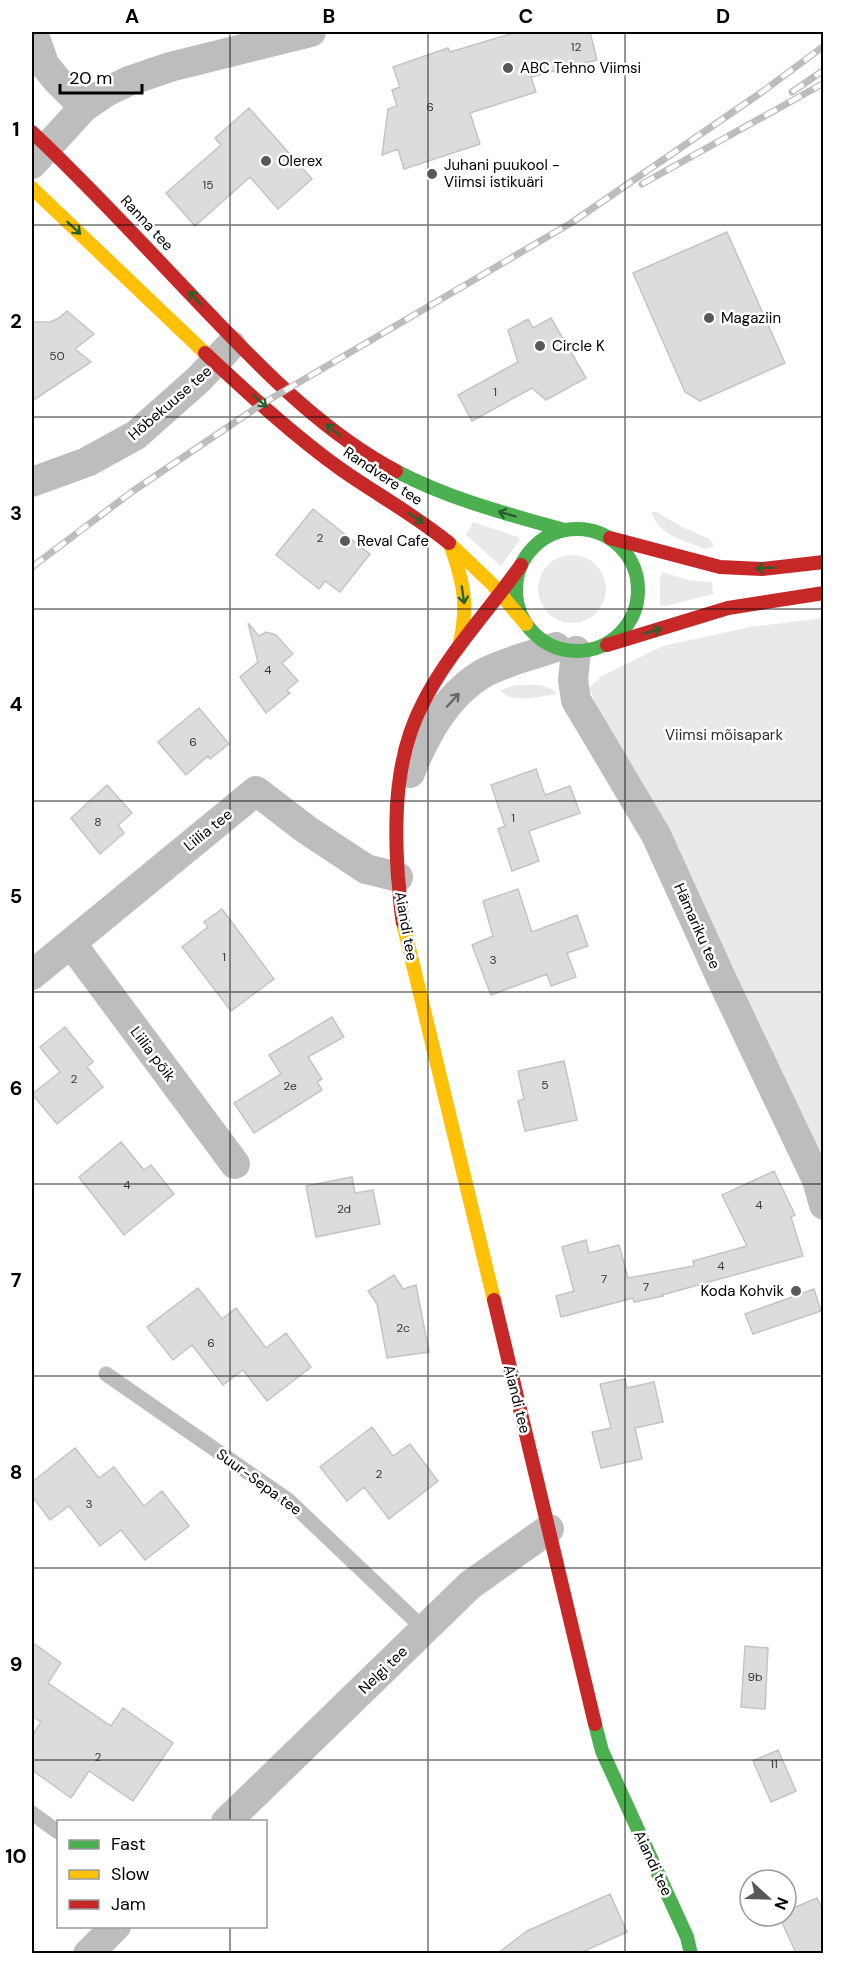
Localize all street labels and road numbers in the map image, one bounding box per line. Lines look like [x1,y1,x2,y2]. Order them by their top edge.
street label: Ranna tee [116,191,178,255]
street label: Hõbekuuse tee [124,361,216,445]
street label: Randvere tee [340,442,426,510]
street label: Liilia tee [180,804,236,856]
street label: Hämariku tee [669,880,725,972]
street label: Aiandi tee [390,890,422,962]
street label: Liilia põik [126,1023,180,1086]
street label: Aiandi tee [499,1363,535,1435]
street label: Suur-Sepa tee [212,1444,306,1520]
street label: Nelgi tee [354,1642,412,1698]
street label: Aiandi tee [629,1827,677,1899]

